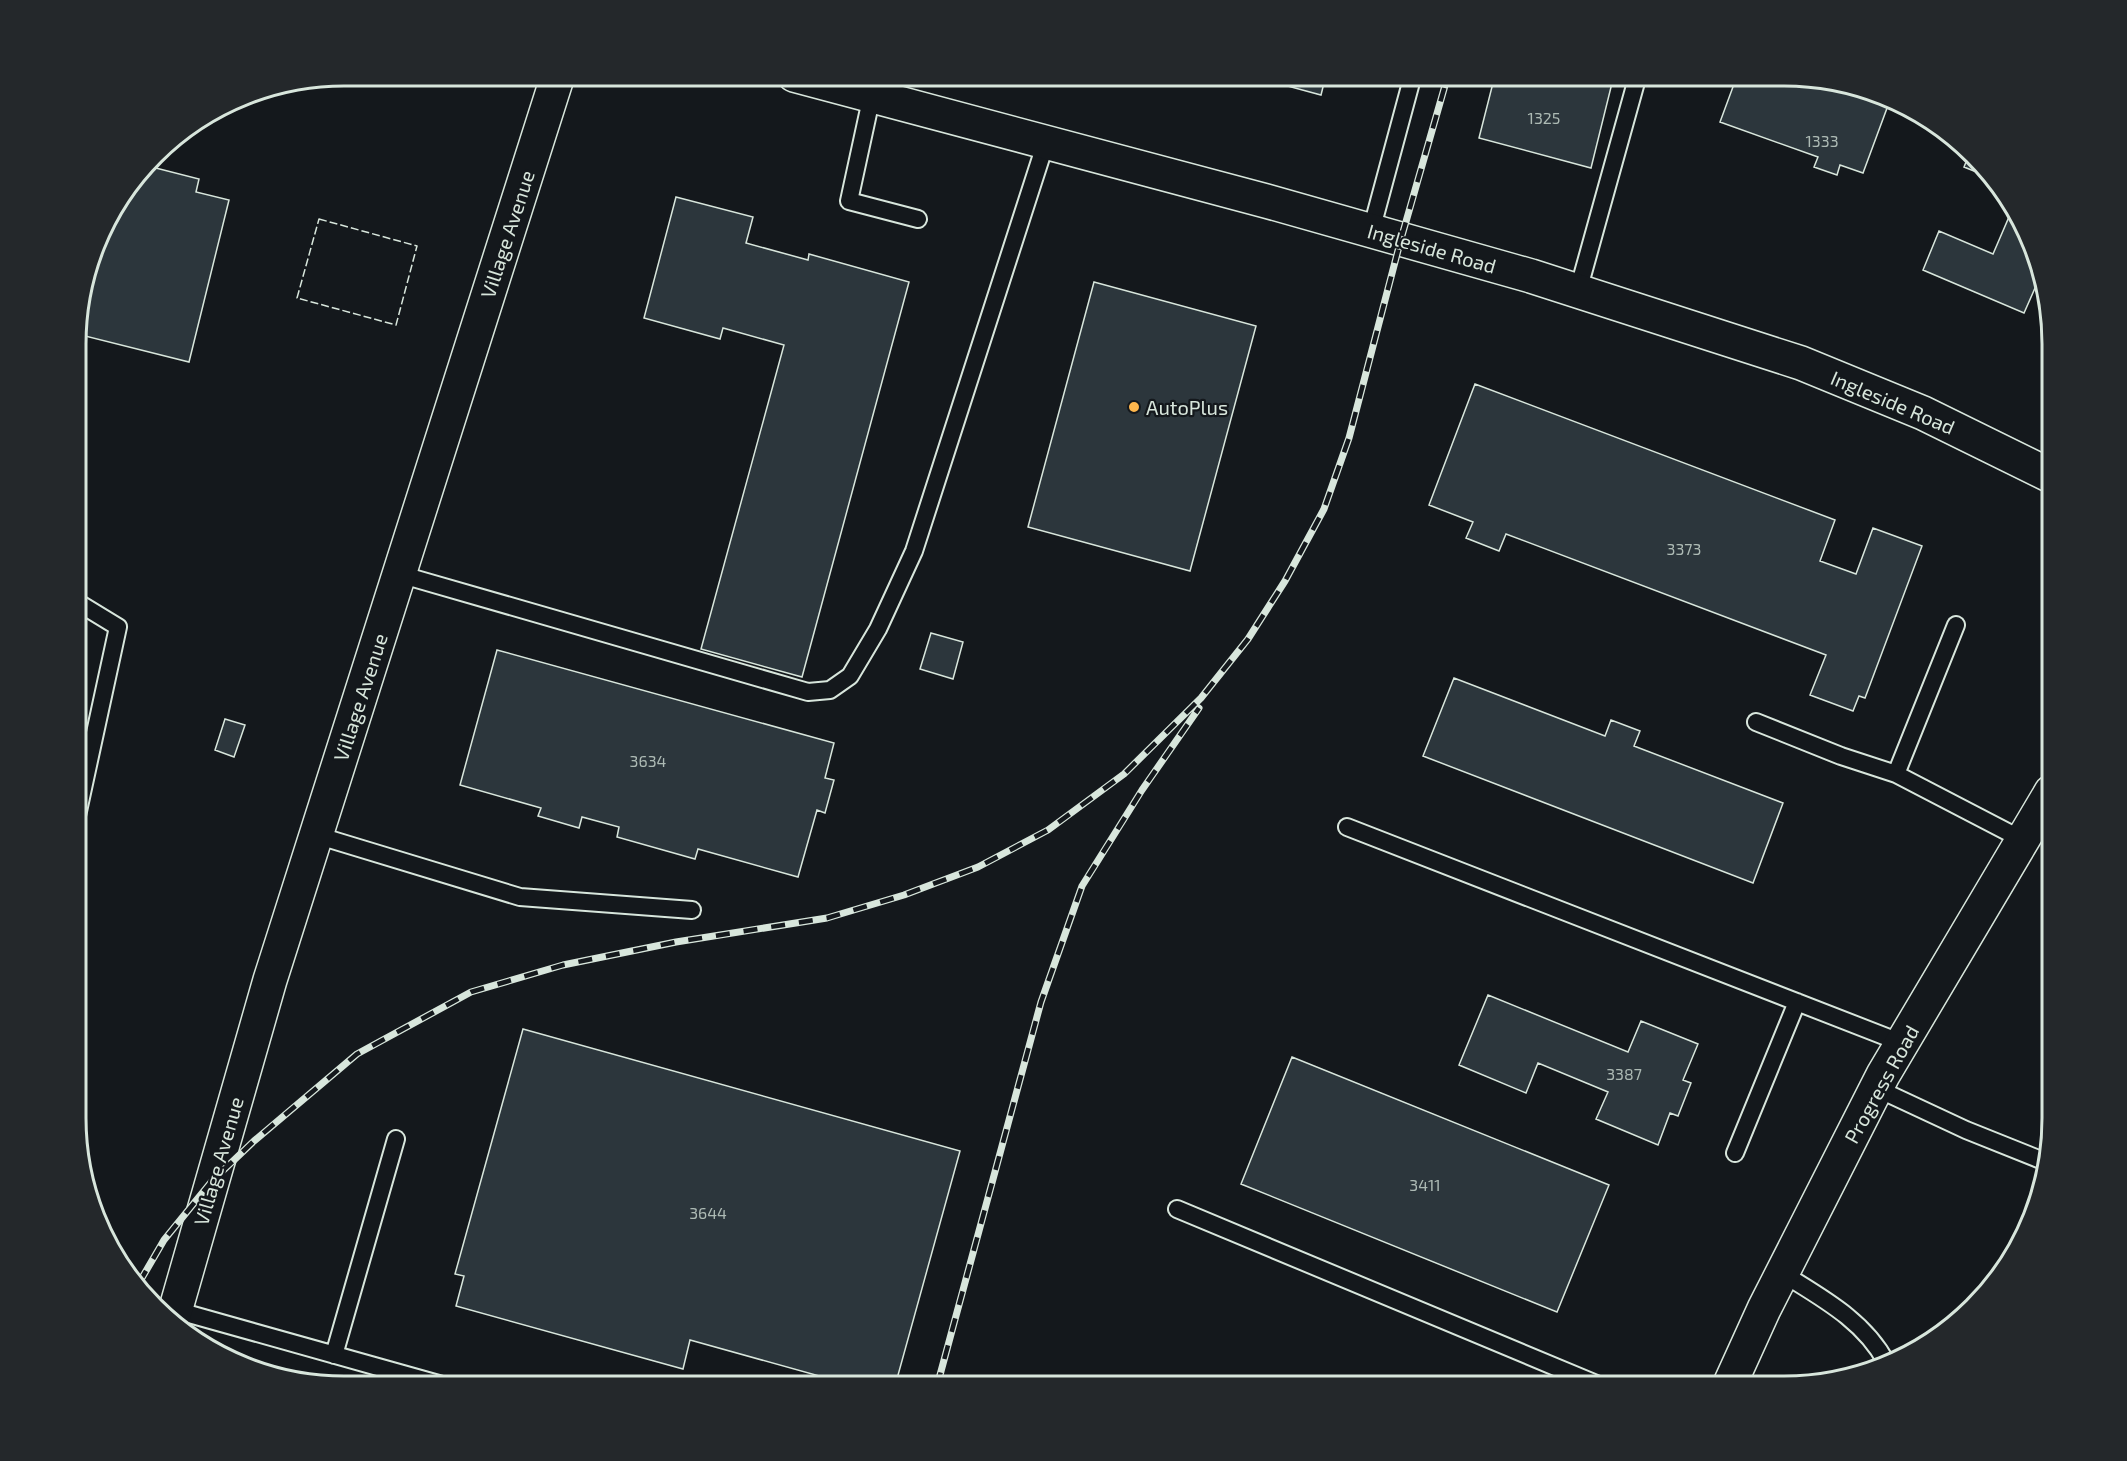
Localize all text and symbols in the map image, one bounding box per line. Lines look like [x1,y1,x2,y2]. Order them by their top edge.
house number: 1325 [1528,108,1560,127]
house number: 1333 [1805,131,1839,150]
street label: Village Avenue [475,167,539,301]
street label: Ingleside Road [1365,218,1499,278]
street label: Ingleside Road [1827,365,1959,439]
place label: AutoPlus [1146,395,1228,419]
marker: AutoPlus [1127,400,1141,414]
house number: 3373 [1667,539,1701,558]
street label: Village Avenue [328,630,392,764]
house number: 3634 [630,751,667,770]
street label: Progress Road [1839,1021,1923,1147]
house number: 3387 [1606,1064,1642,1083]
street label: Village Avenue [188,1094,248,1228]
house number: 3411 [1409,1175,1441,1194]
house number: 3644 [689,1203,727,1222]

